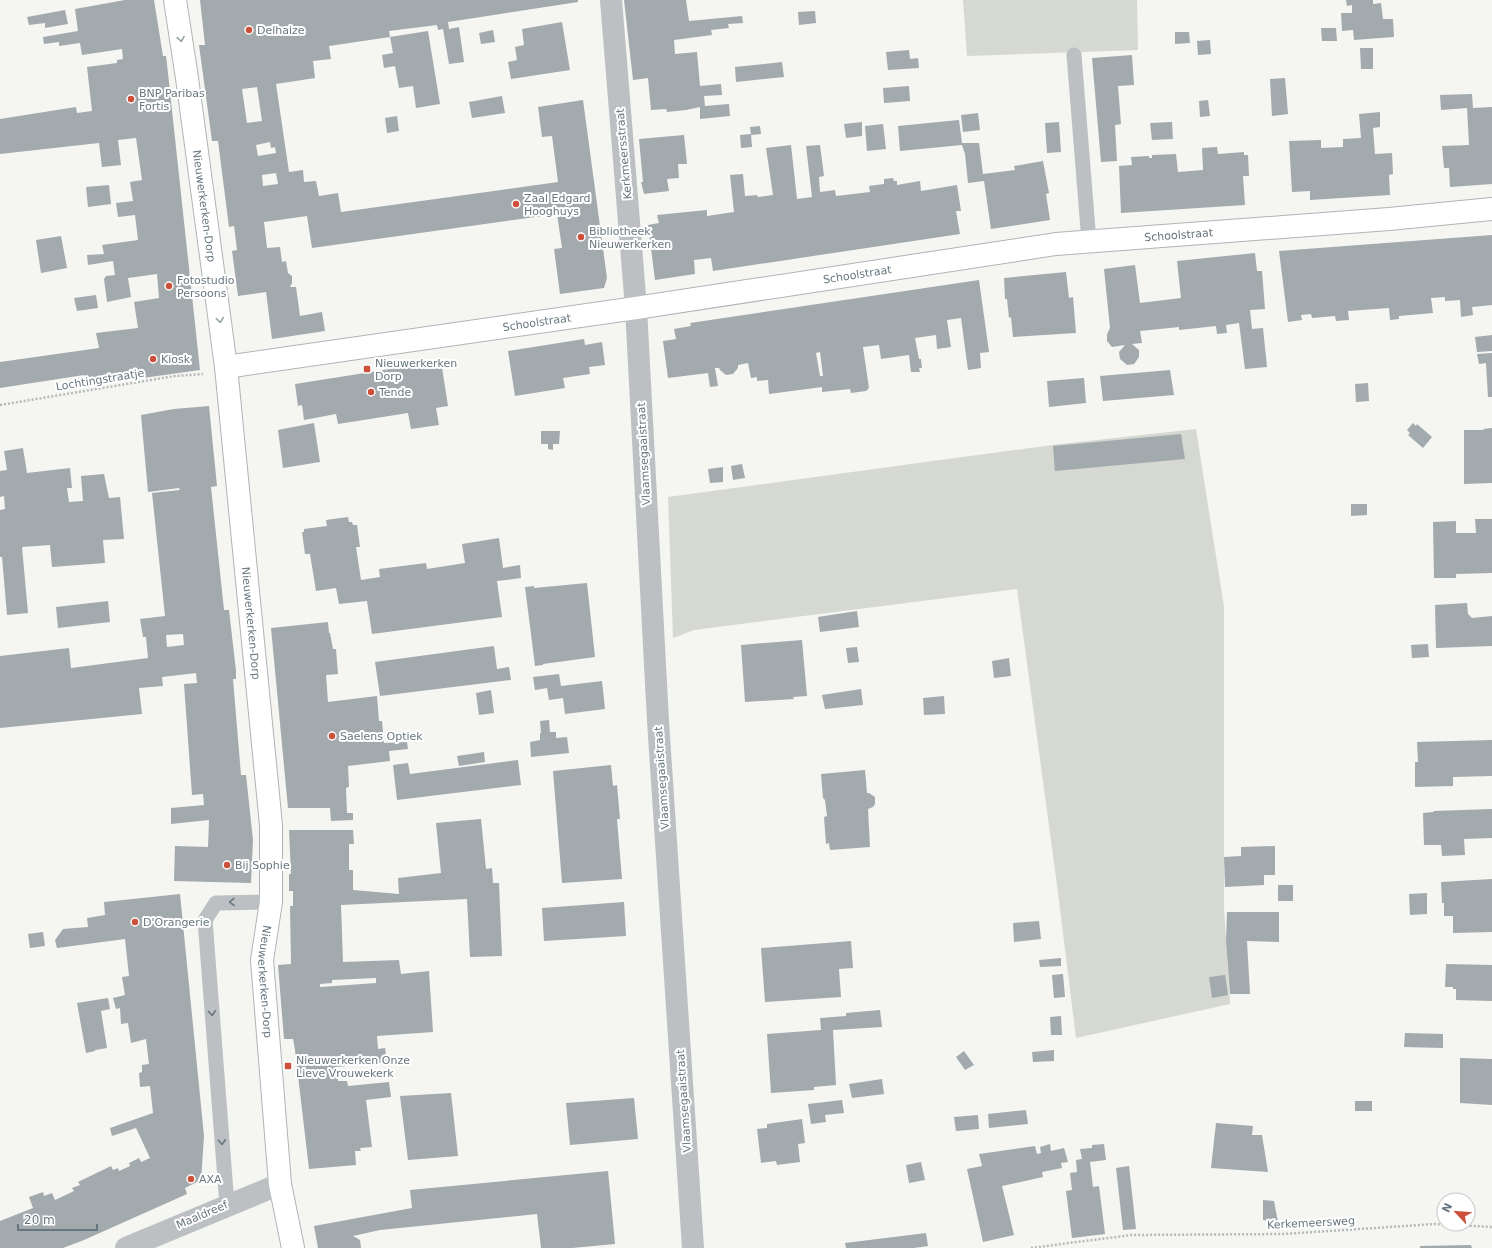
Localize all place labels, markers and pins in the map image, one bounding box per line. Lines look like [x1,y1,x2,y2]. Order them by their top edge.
place label: Delhaize [257,24,305,37]
marker: Delhaize [244,25,254,35]
place label: BNP Paribas Fortis [139,87,205,113]
marker: BNP Paribas Fortis [126,94,136,104]
place label: Zaal Edgard Hooghuys [524,192,591,218]
marker: Zaal Edgard Hooghuys [511,199,521,209]
place label: Bibliotheek Nieuwerkerken [589,225,671,251]
marker: Bibliotheek Nieuwerkerken [576,232,586,242]
place label: Fotostudio Persoons [177,274,235,300]
marker: Fotostudio Persoons [164,281,174,291]
place label: Kiosk [161,353,191,366]
marker: Kiosk [148,354,158,364]
place label: Nieuwerkerken Dorp [375,357,457,383]
marker: Nieuwerkerken Dorp [362,364,372,374]
place label: Tende [378,386,412,399]
marker: Tende [366,387,376,397]
place label: Saelens Optiek [340,730,423,743]
marker: Saelens Optiek [327,731,337,741]
place label: Bij Sophie [235,859,290,872]
marker: Bij Sophie [222,860,232,870]
place label: D'Orangerie [143,916,210,929]
marker: D'Orangerie [130,917,140,927]
place label: Nieuwerkerken Onze Lieve Vrouwekerk [296,1054,410,1080]
marker: Nieuwerkerken Onze Lieve Vrouwekerk [283,1061,293,1071]
place label: AXA [199,1173,222,1186]
marker: AXA [186,1174,196,1184]

